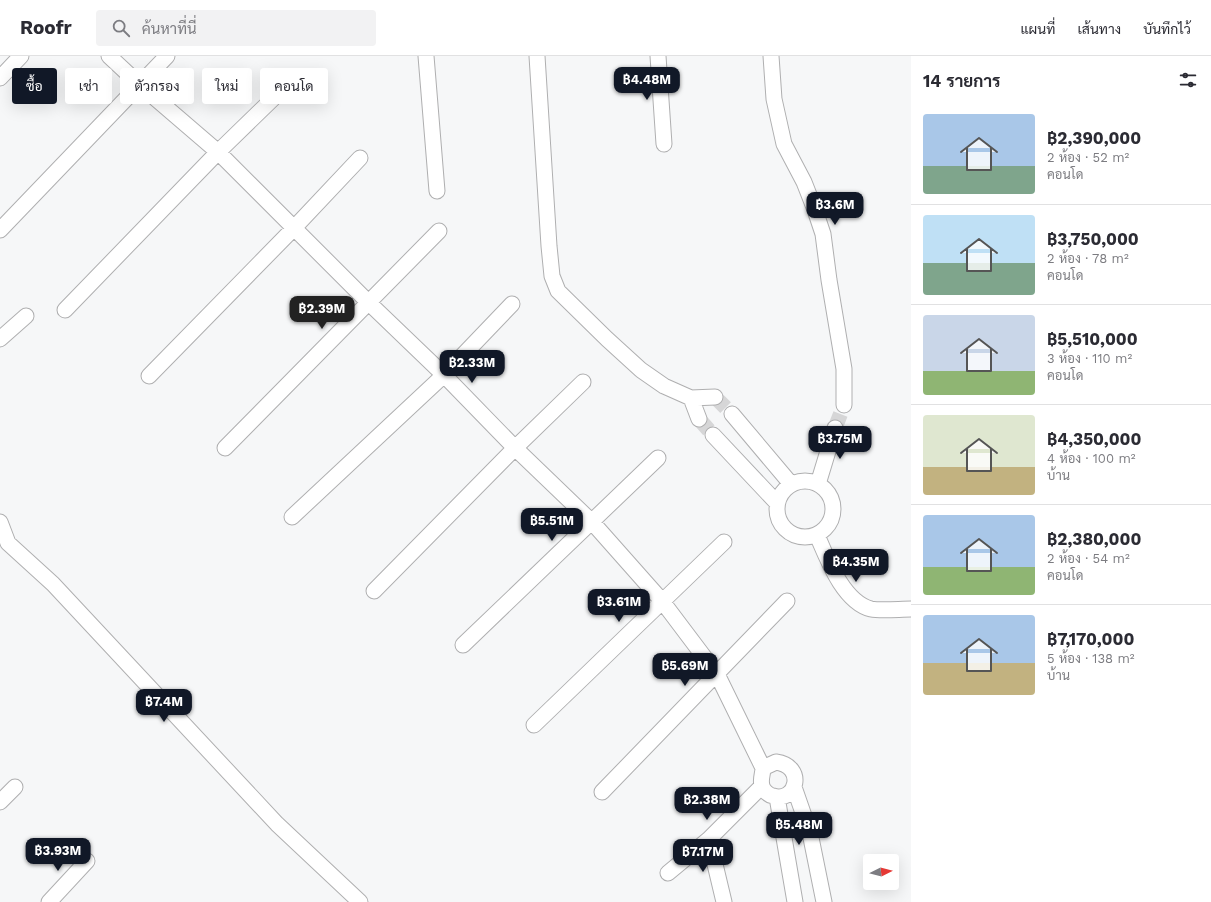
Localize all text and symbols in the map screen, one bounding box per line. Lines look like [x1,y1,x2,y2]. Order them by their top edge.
search box [96,10,376,46]
text: Roofr [20,16,72,39]
icon: search [110,17,132,39]
text: ค้นหาที่นี่ [142,20,197,38]
text: แผนที่ [1020,21,1055,37]
text: เส้นทาง [1077,21,1121,37]
text: บันทึกไว้ [1143,21,1191,37]
pin: ฿4.48M [614,67,680,101]
chip: ซื้อ [12,68,57,104]
chip: เช่า [65,68,112,104]
chip: ตัวกรอง [120,68,194,104]
chip: ใหม่ [202,68,252,104]
chip: คอนโด [260,68,328,104]
icon: filters [1177,69,1199,91]
text: 14 รายการ [923,71,1001,91]
text: ฿4.48M [623,72,671,87]
text: ฿2,390,000 [1047,128,1141,148]
icon: home [955,130,1003,178]
text: 2 ห้อง · 52 m² [1047,150,1129,165]
text: คอนโด [1047,167,1083,182]
pin: ฿3.6M [807,192,863,226]
text: ฿3.6M [815,197,855,212]
text: ฿3,750,000 [1047,229,1139,249]
icon: home [955,231,1003,279]
text: 2 ห้อง · 78 m² [1047,251,1129,266]
text: คอนโด [1047,268,1083,283]
pin: ฿2.39M [289,296,355,330]
text: ฿2.39M [299,301,345,316]
text: ฿5,510,000 [1047,329,1138,349]
icon: home [955,331,1003,379]
pin: ฿2.33M [439,350,505,384]
text: 3 ห้อง · 110 m² [1047,351,1132,366]
text: ฿2.33M [449,355,495,370]
text: คอนโด [1047,368,1083,383]
pin: ฿3.75M [807,426,873,460]
text: ฿4,350,000 [1047,429,1141,449]
text: ฿3.75M [817,431,863,446]
icon: home [955,431,1003,479]
text: 4 ห้อง · 100 m² [1047,451,1136,466]
text: บ้าน [1047,468,1070,483]
pin: ฿5.51M [519,508,585,542]
text: ฿5.51M [530,513,574,528]
text: ฿2,380,000 [1047,529,1141,549]
icon: home [955,531,1003,579]
pin: ฿4.35M [823,549,889,583]
text: 2 ห้อง · 54 m² [1047,551,1130,566]
text: ฿4.35M [832,554,880,569]
text: คอนโด [1047,568,1083,583]
pin: ฿3.61M [586,589,652,623]
text: ฿3.61M [597,594,641,609]
text: ฿7,170,000 [1047,629,1134,649]
icon: home [955,631,1003,679]
text: 5 ห้อง · 138 m² [1047,651,1135,666]
pin: ฿5.69M [652,653,718,687]
text: ฿5.69M [662,658,708,673]
text: บ้าน [1047,668,1070,683]
pin: ฿7.4M [136,689,192,723]
text: ฿7.4M [145,694,183,709]
pin: ฿2.38M [674,787,740,821]
text: ฿2.38M [683,792,731,807]
pin: ฿5.48M [766,812,832,846]
text: ฿5.48M [775,817,823,832]
pin: ฿3.93M [25,838,91,872]
pin: ฿7.17M [670,839,736,873]
text: ฿3.93M [35,843,81,858]
text: ฿7.17M [682,844,724,859]
north arrow [863,854,899,890]
map controls [863,854,899,890]

